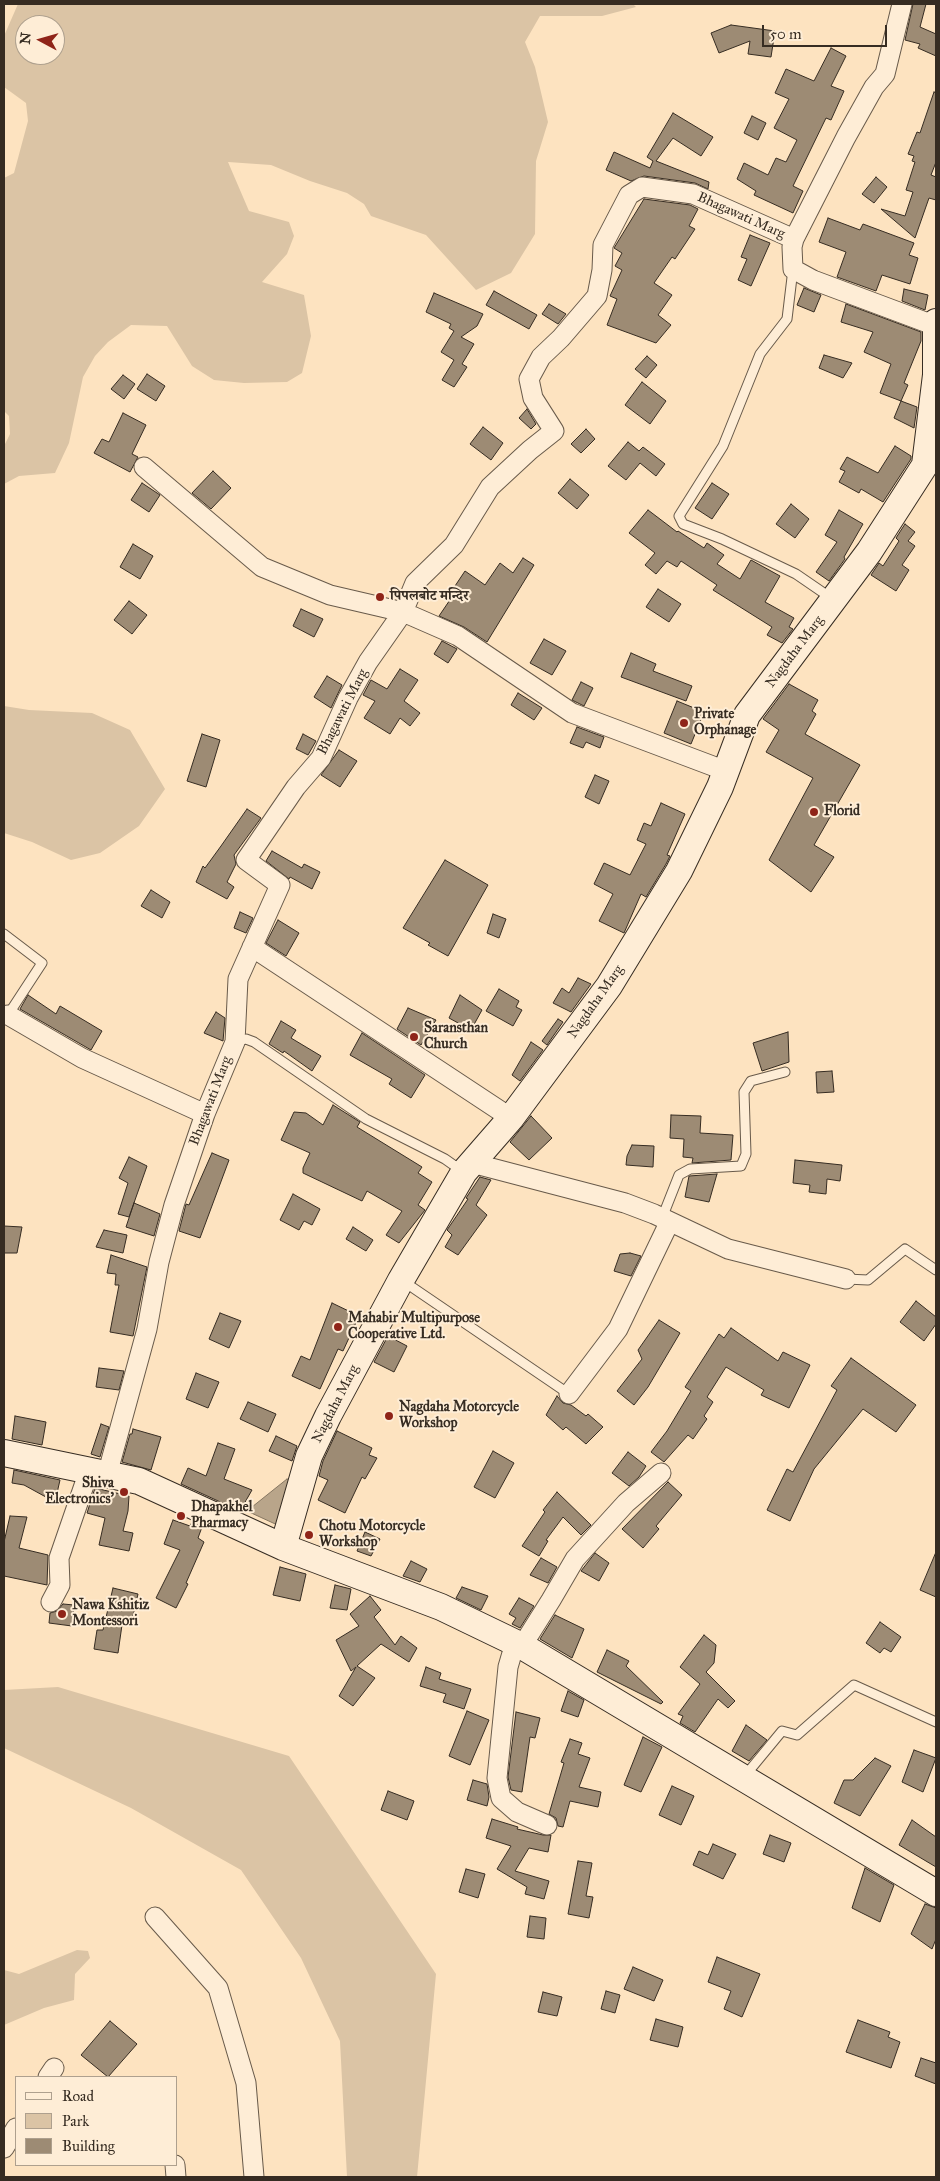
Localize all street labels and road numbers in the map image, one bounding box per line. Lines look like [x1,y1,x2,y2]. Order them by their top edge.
street label: Bhagawati Marg [695,189,787,243]
street label: Nagdaha Marg [762,613,828,691]
street label: Bhagawati Marg [314,666,372,758]
street label: Nagdaha Marg [565,962,627,1042]
street label: Bhagawati Marg [186,1054,236,1148]
street label: Nagdaha Marg [309,1362,363,1446]

